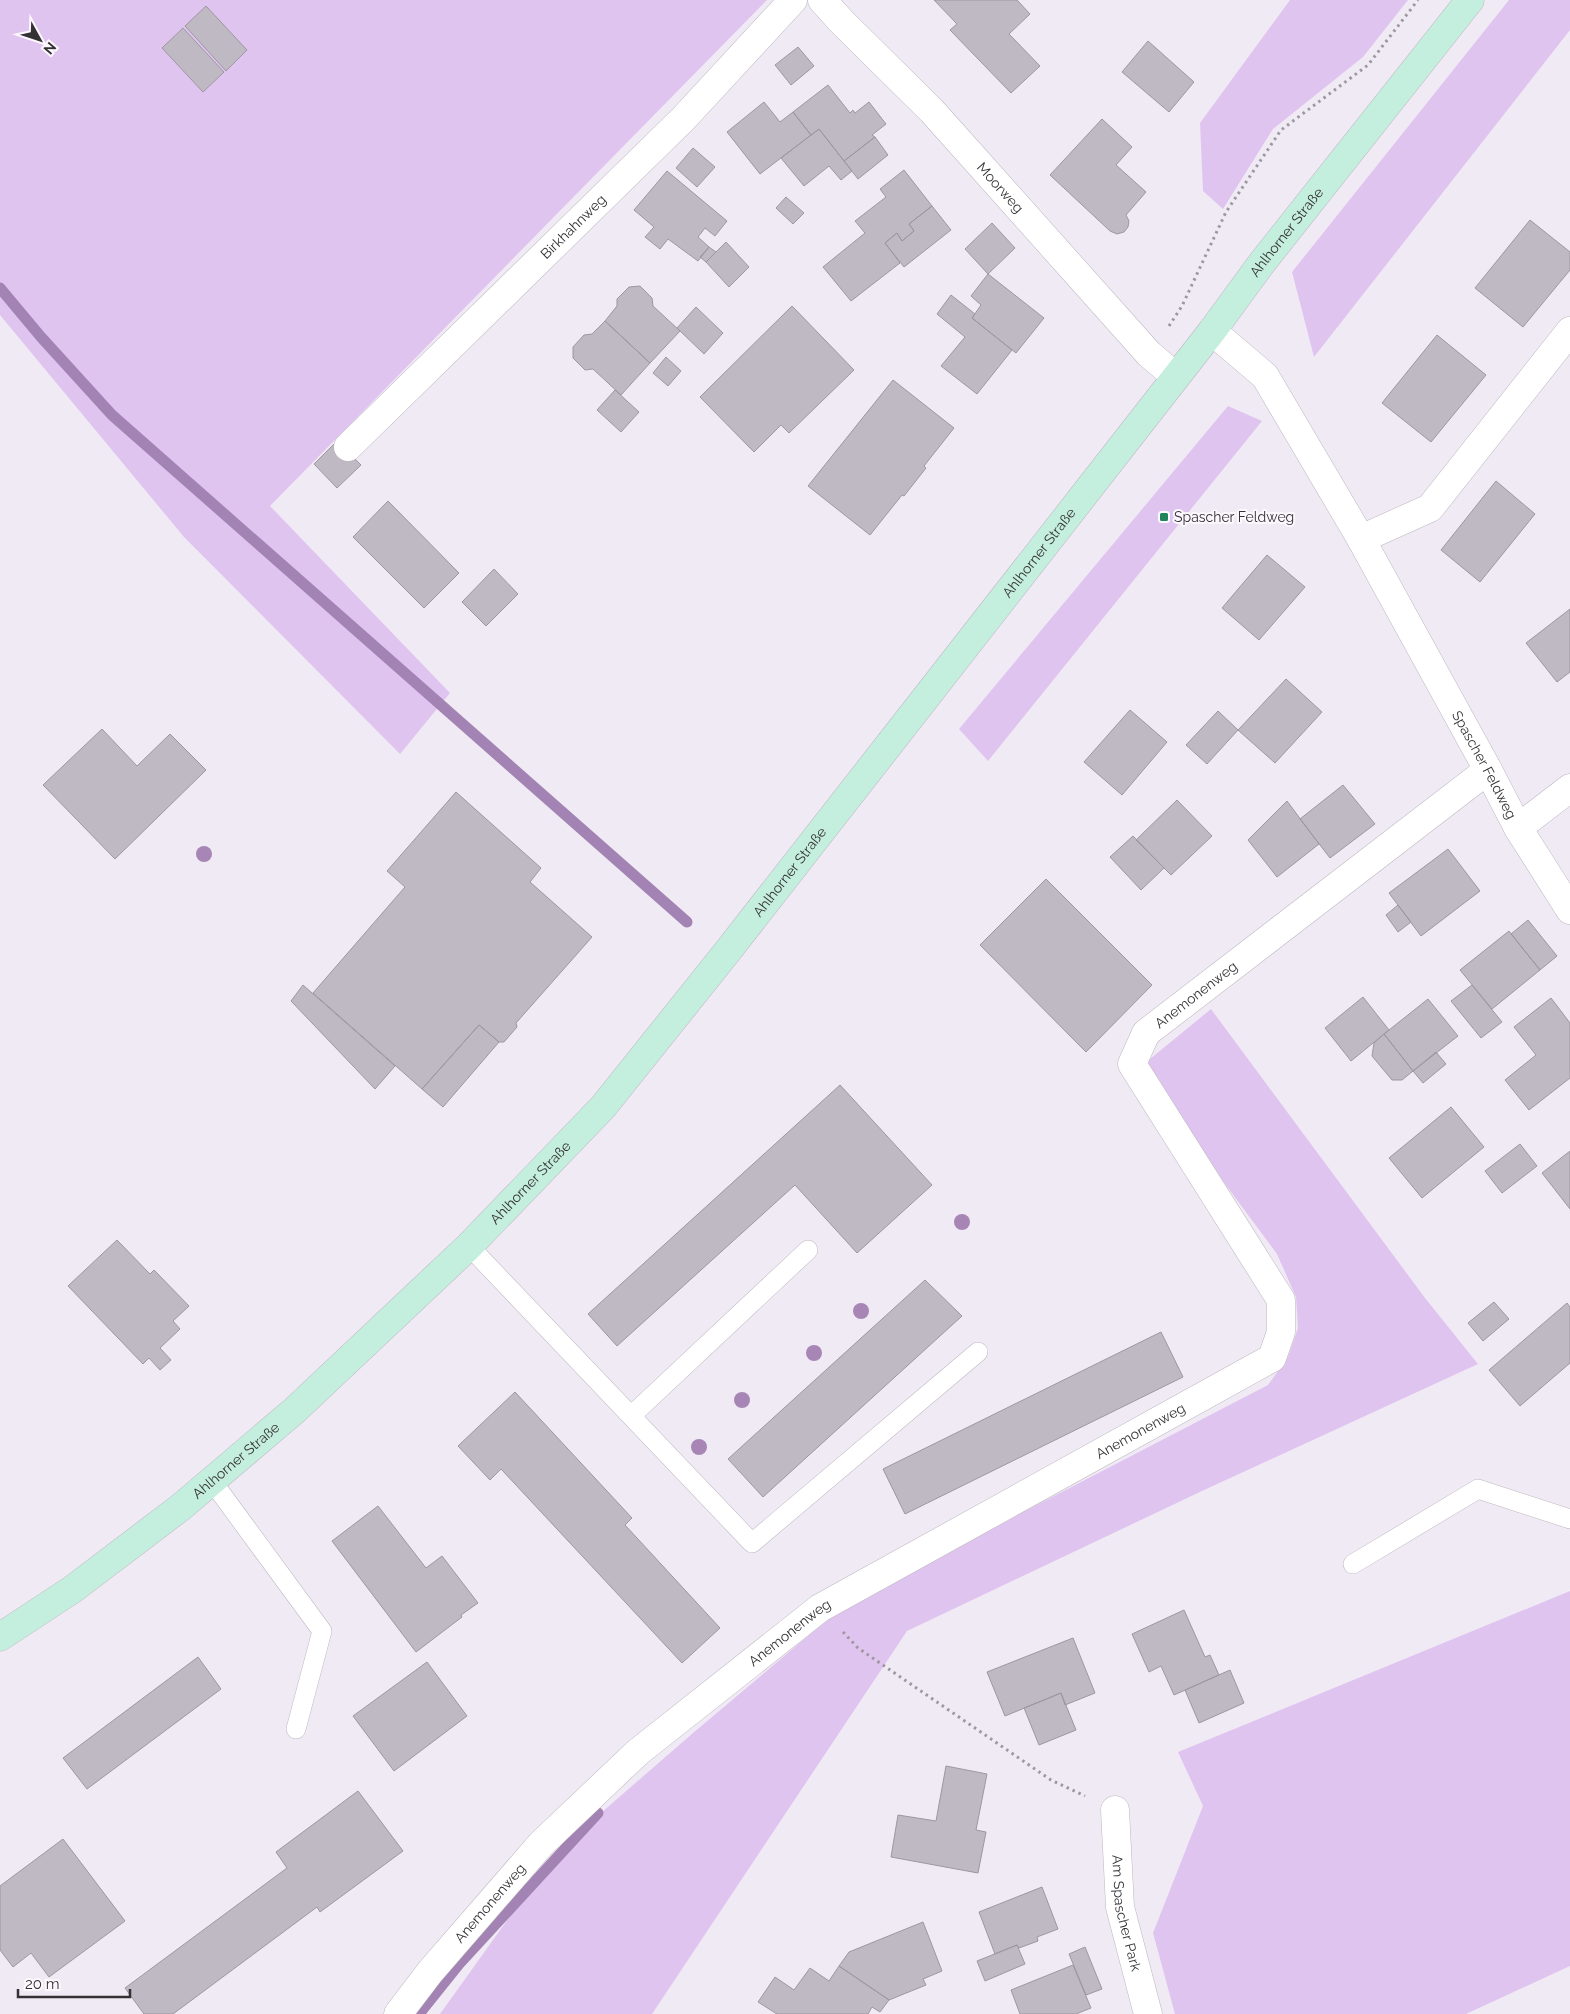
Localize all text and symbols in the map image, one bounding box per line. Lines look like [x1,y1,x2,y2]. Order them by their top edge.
north arrow [15,15,65,65]
text: N [40,39,60,58]
street label: Moorweg [974,159,1027,216]
street label: Ahlhorner Straße [1246,184,1326,280]
street label: Birkhahnweg [537,191,609,262]
street label: Ahlhorner Straße [999,505,1079,601]
place label: Spascher Feldweg [1174,509,1294,525]
marker: Spascher Feldweg [1158,511,1170,523]
street label: Spascher Feldweg [1449,708,1520,822]
street label: Ahlhorner Straße [750,824,829,920]
street label: Anemonenweg [1152,958,1240,1031]
street label: Ahlhorner Straße [487,1138,574,1227]
street label: Anemonenweg [1093,1400,1188,1462]
street label: Ahlhorner Straße [189,1419,283,1502]
street label: Anemonenweg [745,1596,833,1669]
street label: Am Spascher Park [1109,1854,1145,1973]
street label: Anemonenweg [451,1860,528,1946]
scale bar [18,1966,130,1998]
text: 20 m [25,1975,60,1993]

